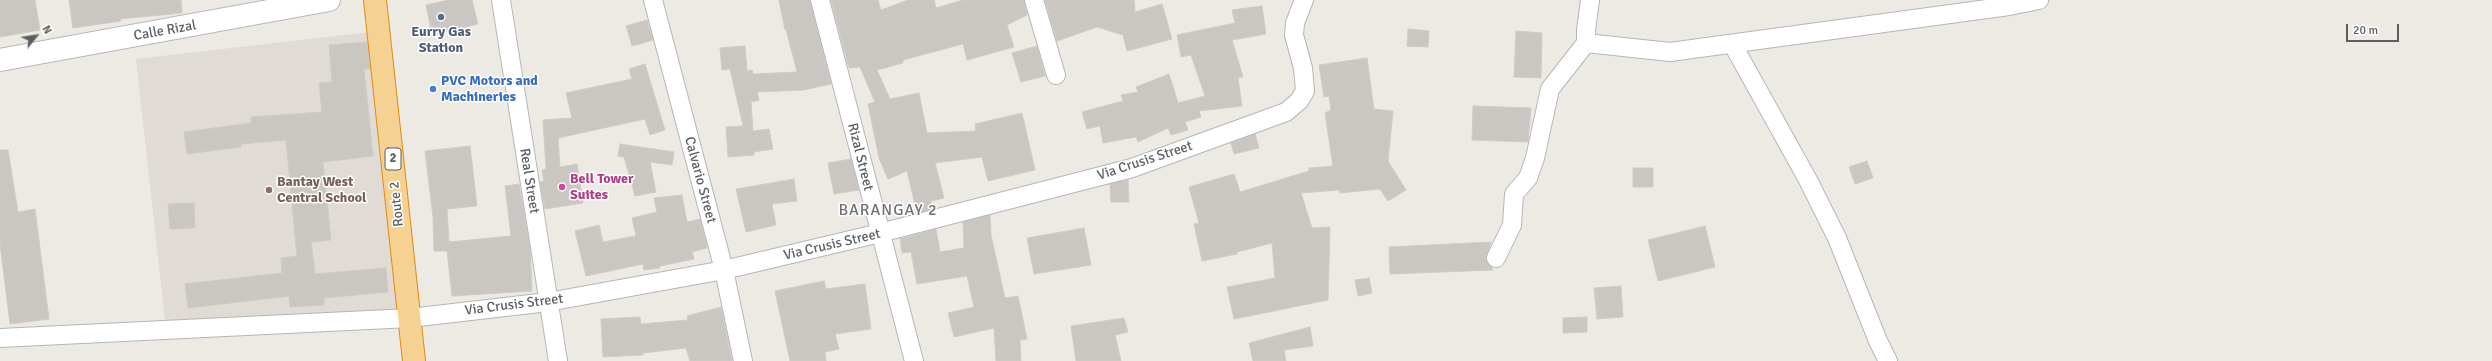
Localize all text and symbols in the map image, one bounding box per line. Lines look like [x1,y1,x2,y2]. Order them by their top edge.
marker: Eurry Gas Station [436,12,446,22]
north arrow [16,16,56,56]
scale bar [2348,16,2401,42]
street label: Calle Rizal [132,17,198,45]
text: N [39,23,54,36]
text: 20 m [2353,23,2378,38]
place label: Eurry Gas Station [411,24,471,56]
place label: PVC Motors and Machineries [441,73,538,106]
marker: PVC Motors and Machineries [428,84,438,94]
street label: Rizal Street [843,121,877,193]
street label: Calvario Street [680,135,720,225]
street label: Via Crusis Street [1095,138,1195,184]
street label: Real Street [516,147,542,215]
road number: 2 [385,148,401,170]
place label: Bell Tower Suites [570,171,633,204]
place label: Bantay West Central School [277,174,366,206]
street label: Route 2 [386,180,408,228]
marker: Bell Tower Suites [557,182,567,192]
marker: Bantay West Central School [264,185,274,195]
district label: BARANGAY 2 [838,201,938,221]
street label: Via Crusis Street [782,226,882,264]
street label: Via Crusis Street [464,291,564,319]

